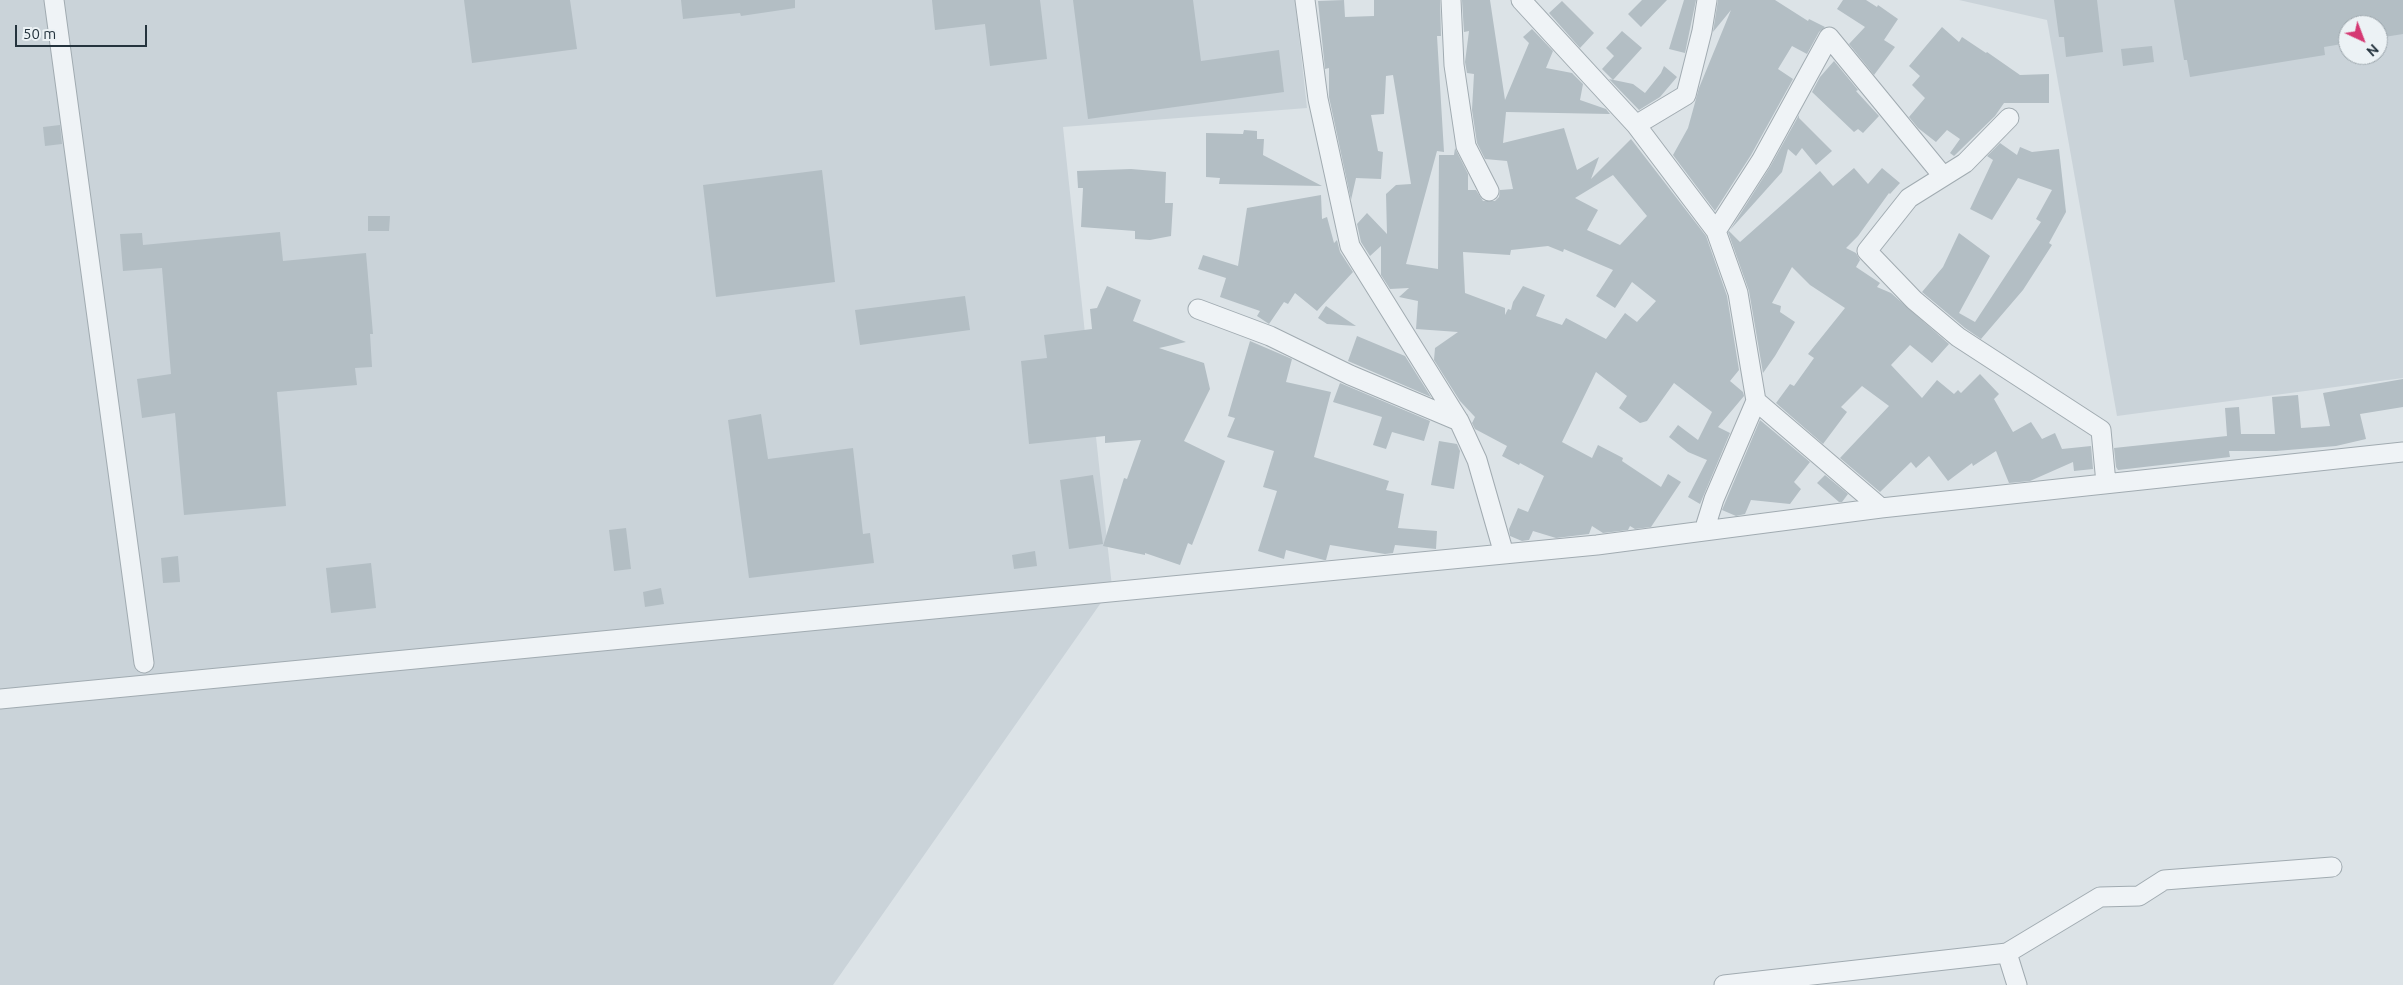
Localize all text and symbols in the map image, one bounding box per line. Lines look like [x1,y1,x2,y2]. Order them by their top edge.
scale bar [18,15,150,47]
north arrow [2338,15,2388,65]
text: 50 m [23,25,56,42]
text: N [2363,41,2382,60]

